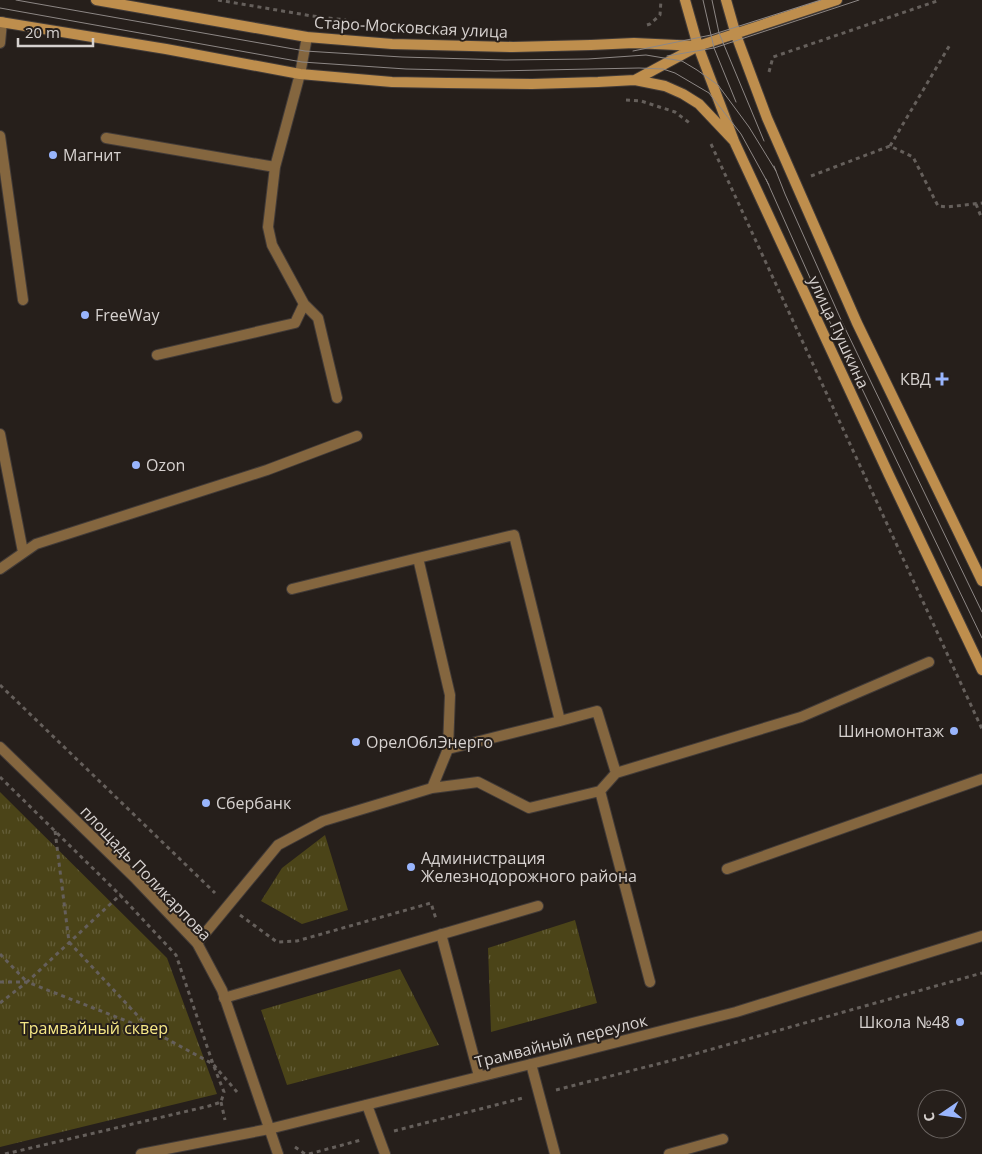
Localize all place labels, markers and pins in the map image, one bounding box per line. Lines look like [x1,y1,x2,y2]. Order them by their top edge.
place label: Магнит [63,144,121,166]
marker: Магнит [47,149,59,161]
place label: FreeWay [95,304,160,326]
marker: FreeWay [79,309,91,321]
place label: КВД [900,368,931,390]
marker: КВД [935,372,949,386]
place label: Ozon [146,454,185,476]
marker: Ozon [130,459,142,471]
place label: Шиномонтаж [838,720,944,742]
marker: Шиномонтаж [948,725,960,737]
place label: ОрелОблЭнерго [366,731,493,753]
marker: ОрелОблЭнерго [350,736,362,748]
place label: Сбербанк [216,792,292,814]
marker: Сбербанк [200,797,212,809]
place label: Администрация Железнодорожного района [421,847,637,887]
marker: Администрация Железнодорожного района [405,861,417,873]
place label: Школа №48 [859,1011,950,1033]
marker: Школа №48 [954,1016,966,1028]

